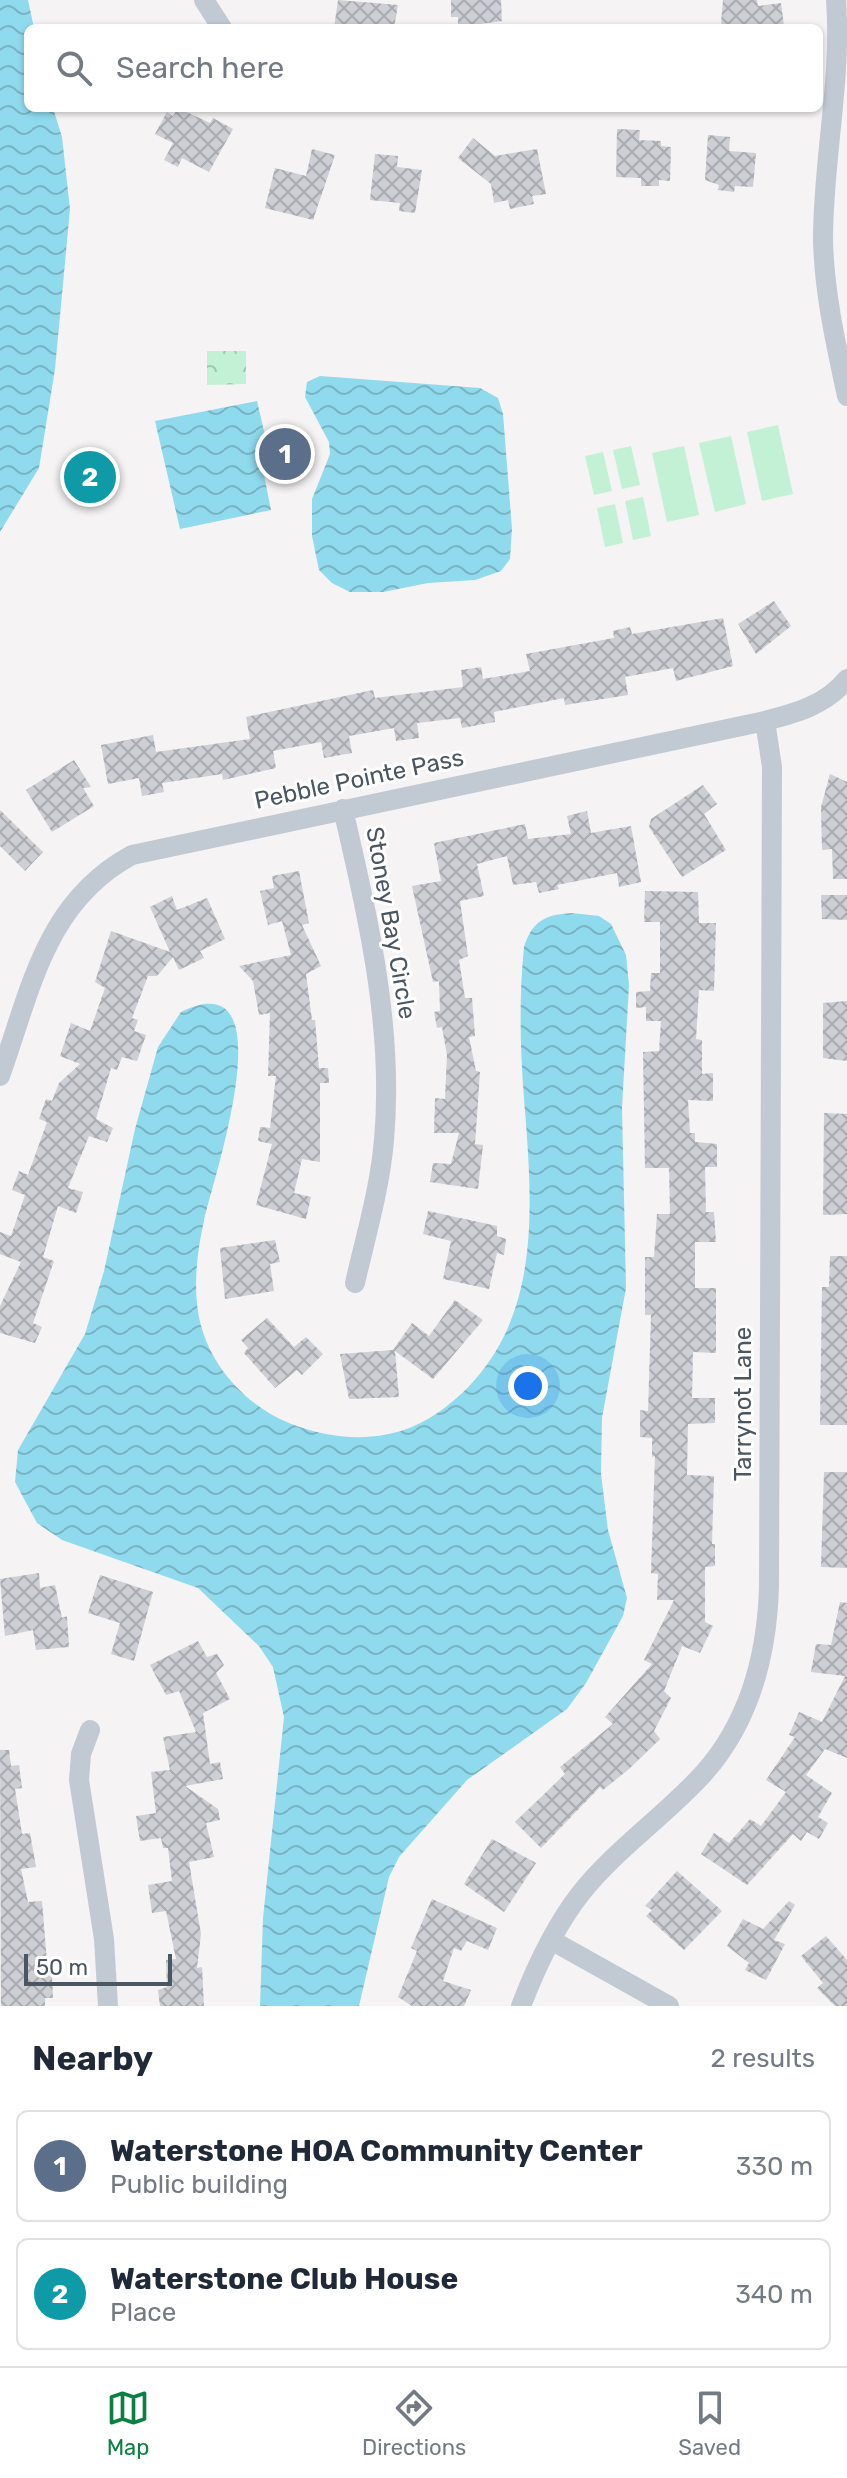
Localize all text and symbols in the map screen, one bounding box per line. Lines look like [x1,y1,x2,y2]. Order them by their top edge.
search box [24,24,823,112]
icon: search [52,46,96,90]
text: Search here [116,50,284,86]
pin: 1 [259,424,311,484]
pin: 2 [64,447,116,507]
street label: Pebble Pointe Pass [252,743,466,815]
street label: Stoney Bay Circle [360,825,422,1021]
street label: Tarrynot Lane [729,1327,757,1481]
your location [508,1366,548,1406]
scale bar [24,1950,172,1986]
text: 50 m [36,1954,88,1981]
text: Nearby [32,2038,153,2079]
text: 2 results [711,2043,815,2074]
text: Waterstone HOA Community Center [110,2133,643,2169]
text: 1 [54,2151,66,2182]
text: 330 m [736,2151,813,2182]
text: Public building [110,2169,288,2200]
text: Waterstone Club House [110,2261,458,2297]
text: 2 [52,2279,68,2310]
text: 340 m [735,2279,813,2310]
text: Place [110,2297,176,2328]
tab: Map [106,2386,150,2461]
tab: Directions [362,2386,466,2461]
tab: Saved [678,2386,741,2461]

